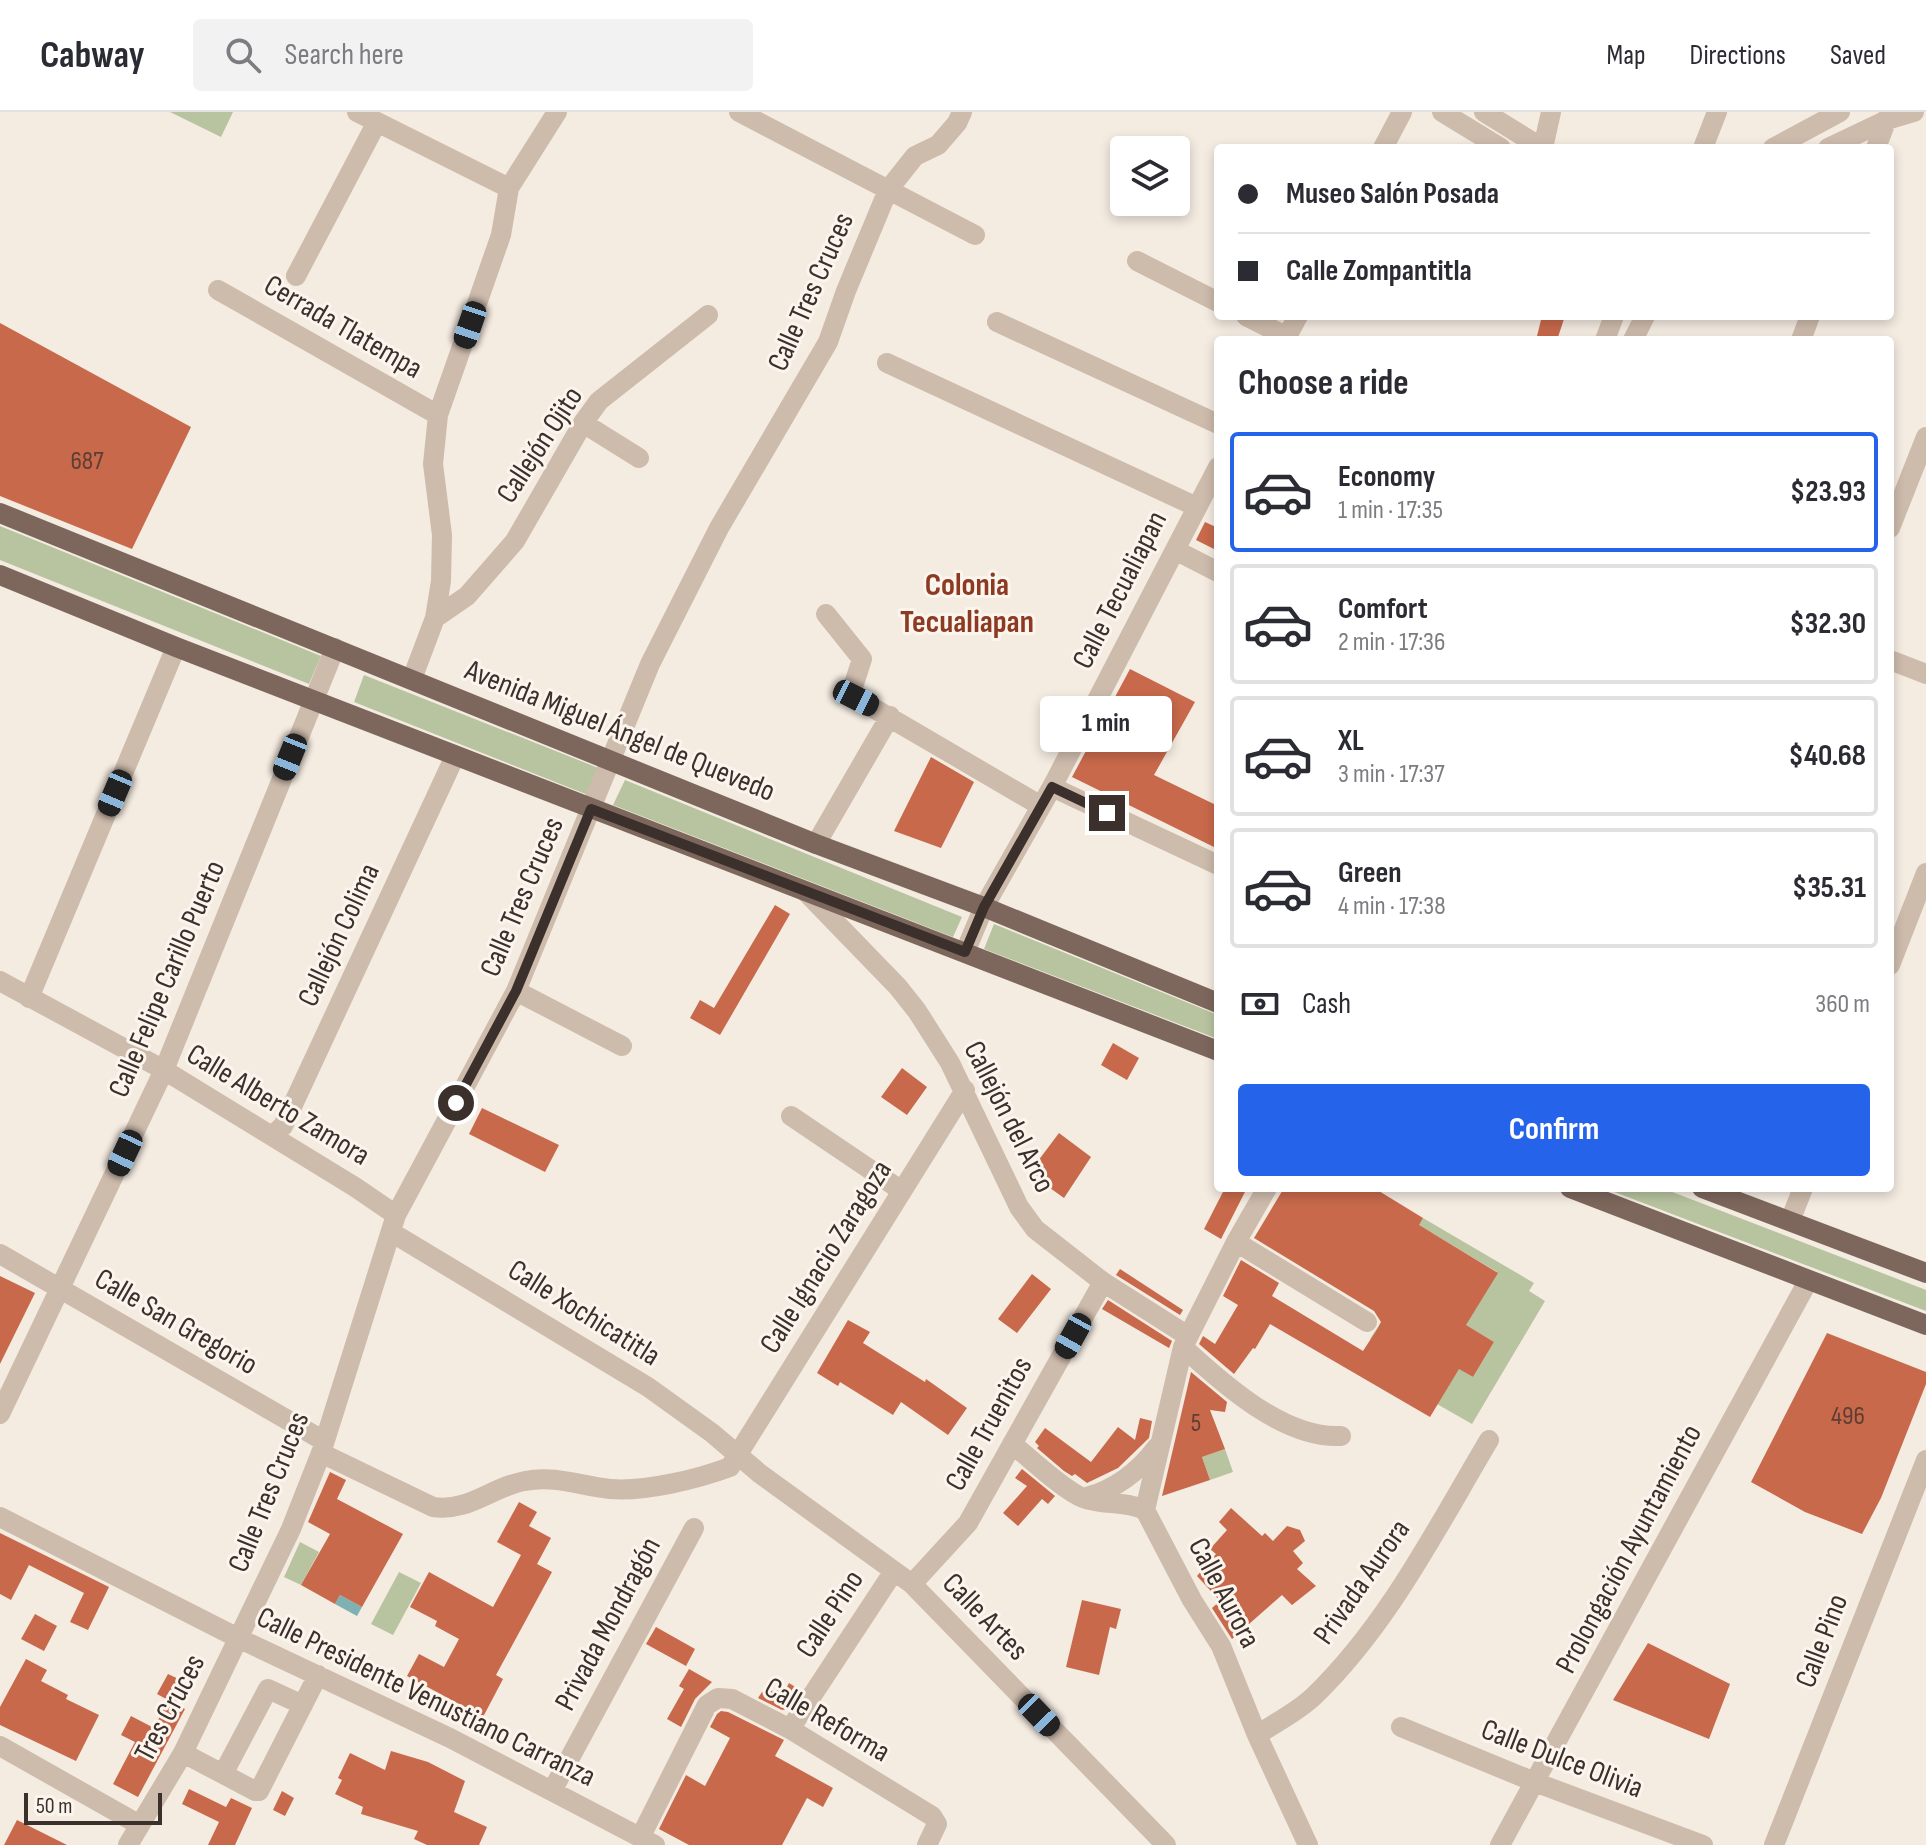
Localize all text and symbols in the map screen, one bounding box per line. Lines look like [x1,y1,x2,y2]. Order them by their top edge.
search box [193,19,753,91]
text: Cabway [40,33,145,78]
icon: search [221,33,265,77]
text: Search here [285,37,404,73]
text: Map [1607,39,1646,72]
text: Directions [1690,39,1786,72]
text: Saved [1830,39,1886,72]
map controls [1110,136,1190,216]
button: layers [1110,136,1190,216]
text: Museo Salón Posada [1286,176,1499,212]
street label: Calle Tres Cruces [760,207,862,377]
text: Calle Zompantitla [1286,253,1472,289]
street label: Cerrada Tlatempa [257,267,429,387]
car [451,298,489,352]
text: Choose a ride [1238,362,1409,405]
street label: Callejón Ojito [489,380,591,510]
house number: 687 [70,446,104,477]
icon: car [1242,456,1314,528]
text: Economy [1338,459,1435,495]
text: $23.93 [1790,474,1866,510]
text: 1 min · 17:35 [1338,495,1443,526]
street label: Calle Tecualiapan [1065,505,1175,675]
district label: Colonia Tecualiapan [900,566,1034,642]
icon: car [1242,588,1314,660]
text: Comfort [1338,591,1428,627]
text: $32.30 [1789,606,1866,642]
text: 2 min · 17:36 [1338,627,1445,658]
street label: Avenida Miguel Ángel de Quevedo [459,652,780,810]
car [829,676,883,720]
callout: 1 min [1041,697,1173,753]
text: 1 min [1082,708,1130,739]
icon: car [1242,720,1314,792]
text: XL [1338,723,1364,759]
car [270,730,310,784]
text: $40.68 [1789,738,1866,774]
text: 3 min · 17:37 [1338,759,1445,790]
car [95,766,135,820]
route end [1089,795,1125,831]
street label: Calle Tres Cruces [472,812,572,982]
icon: car [1242,852,1314,924]
street label: Calle Felipe Carillo Puerto [101,855,233,1103]
text: Green [1338,855,1402,891]
street label: Callejón Colima [290,858,388,1012]
text: $35.31 [1792,870,1866,906]
text: 4 min · 17:38 [1338,891,1446,922]
icon: cash [1238,982,1282,1026]
text: Cash [1302,986,1351,1022]
text: 360 m [1815,989,1870,1020]
street label: Callejón del Arco [956,1035,1062,1199]
street label: Calle Alberto Zamora [180,1036,376,1174]
button: Confirm [1238,1084,1870,1176]
route start [438,1085,474,1121]
car [104,1126,146,1180]
street label: Calle Ignacio Zaragoza [752,1154,900,1360]
street label: Calle Xochicatitla [501,1252,667,1374]
street label: Calle San Gregorio [88,1261,264,1383]
car [1051,1309,1095,1363]
street label: Calle Truenitos [938,1351,1040,1497]
house number: 496 [1831,1401,1865,1432]
street label: Calle Tres Cruces [221,1407,317,1577]
house number: 5 [1191,1408,1201,1439]
street label: Prolongación Ayuntamiento [1548,1419,1710,1679]
street label: Privada Aurora [1306,1513,1418,1651]
street label: Privada Mondragón [547,1531,669,1717]
street label: Calle Aurora [1180,1532,1268,1654]
street label: Calle Pino [788,1563,872,1665]
street label: Calle Artes [935,1566,1035,1668]
street label: Calle Pino [1788,1589,1856,1693]
street label: Calle Presidente Venustiano Carranza [251,1599,601,1795]
street label: Tres Cruces [127,1648,213,1768]
street label: Calle Reforma [758,1670,896,1770]
car [1014,1689,1064,1741]
street label: Calle Dulce Olivia [1476,1712,1648,1806]
scale bar [24,1789,162,1825]
text: 50 m [36,1793,72,1820]

